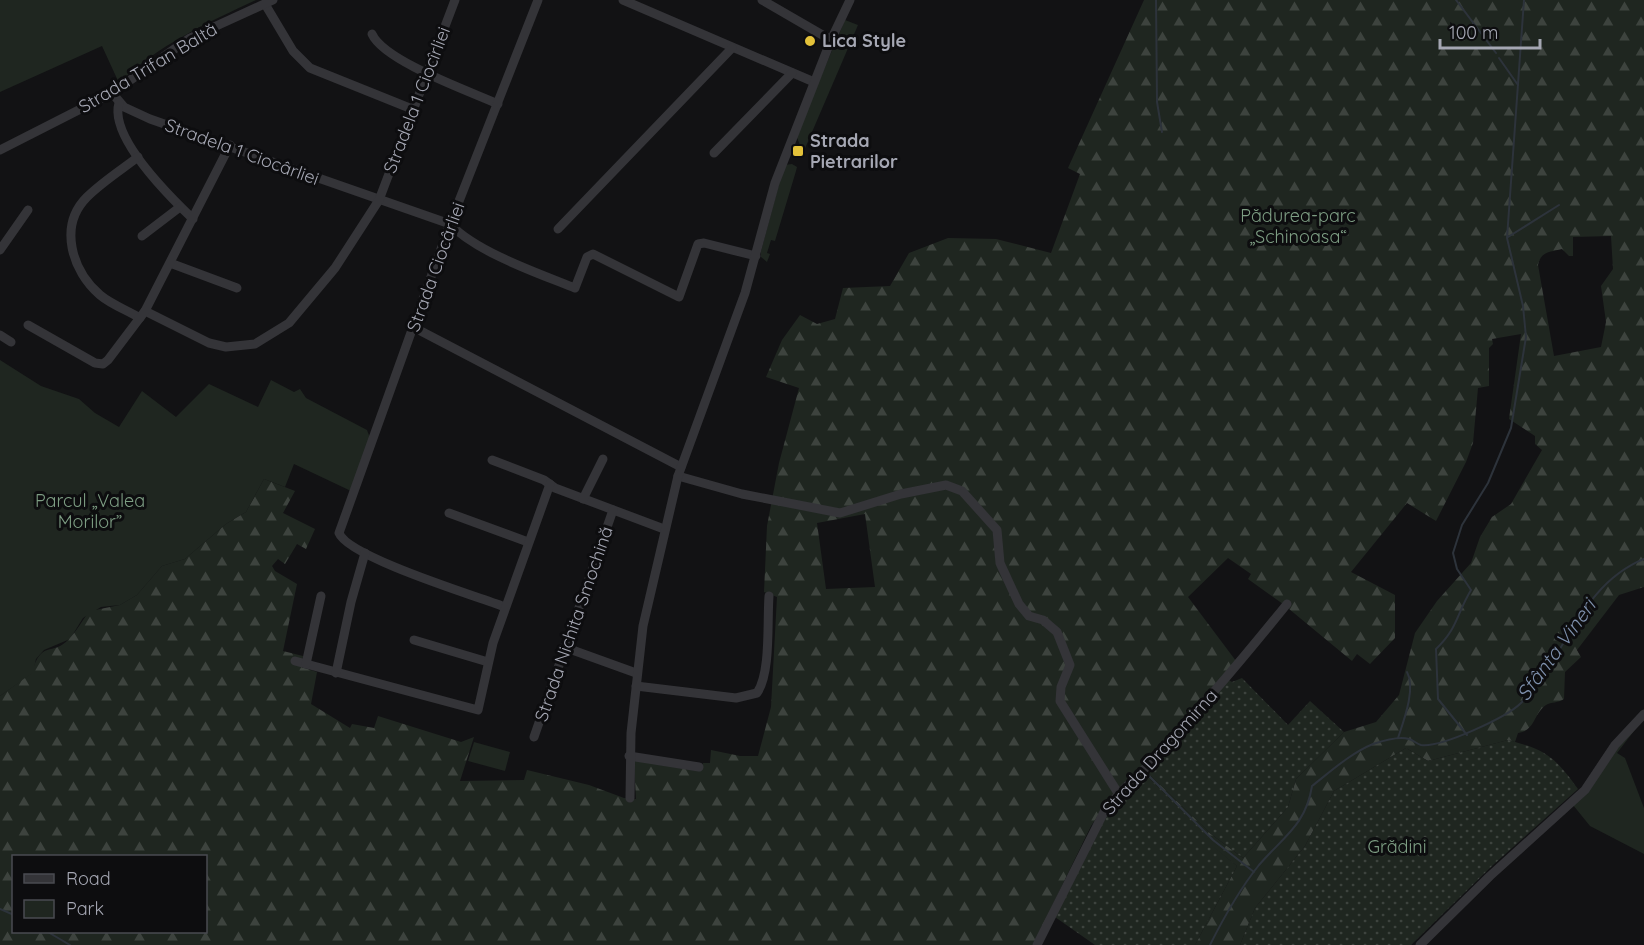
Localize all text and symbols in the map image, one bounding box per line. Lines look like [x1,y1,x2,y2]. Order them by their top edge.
scale bar [1440,12,1540,50]
street label: Strada Trifan Baltă [74,17,221,118]
text: 100 m [1449,21,1498,44]
street label: Stradela 1 Ciocîrliei [378,23,455,176]
place label: Lica Style [822,29,906,52]
marker: Lica Style [803,34,817,48]
street label: Stradela 1 Ciocârliei [162,113,322,190]
place label: Strada Pietrarilor [810,129,898,173]
marker: Strada Pietrarilor [791,144,805,158]
street label: Strada Ciocârliei [401,199,470,335]
park label: Pădurea-parc „Schinoasa“ [1240,204,1356,248]
park label: Parcul „Valea Morilor” [35,489,145,533]
street label: Strada Nichita Smochină [529,523,618,724]
water label: Sfânta Vineri [1511,592,1602,705]
street label: Strada Dragomirna [1097,684,1222,819]
park label: Grădini [1367,835,1427,858]
legend [12,855,207,933]
text: Road [66,867,111,890]
text: Park [66,897,104,920]

